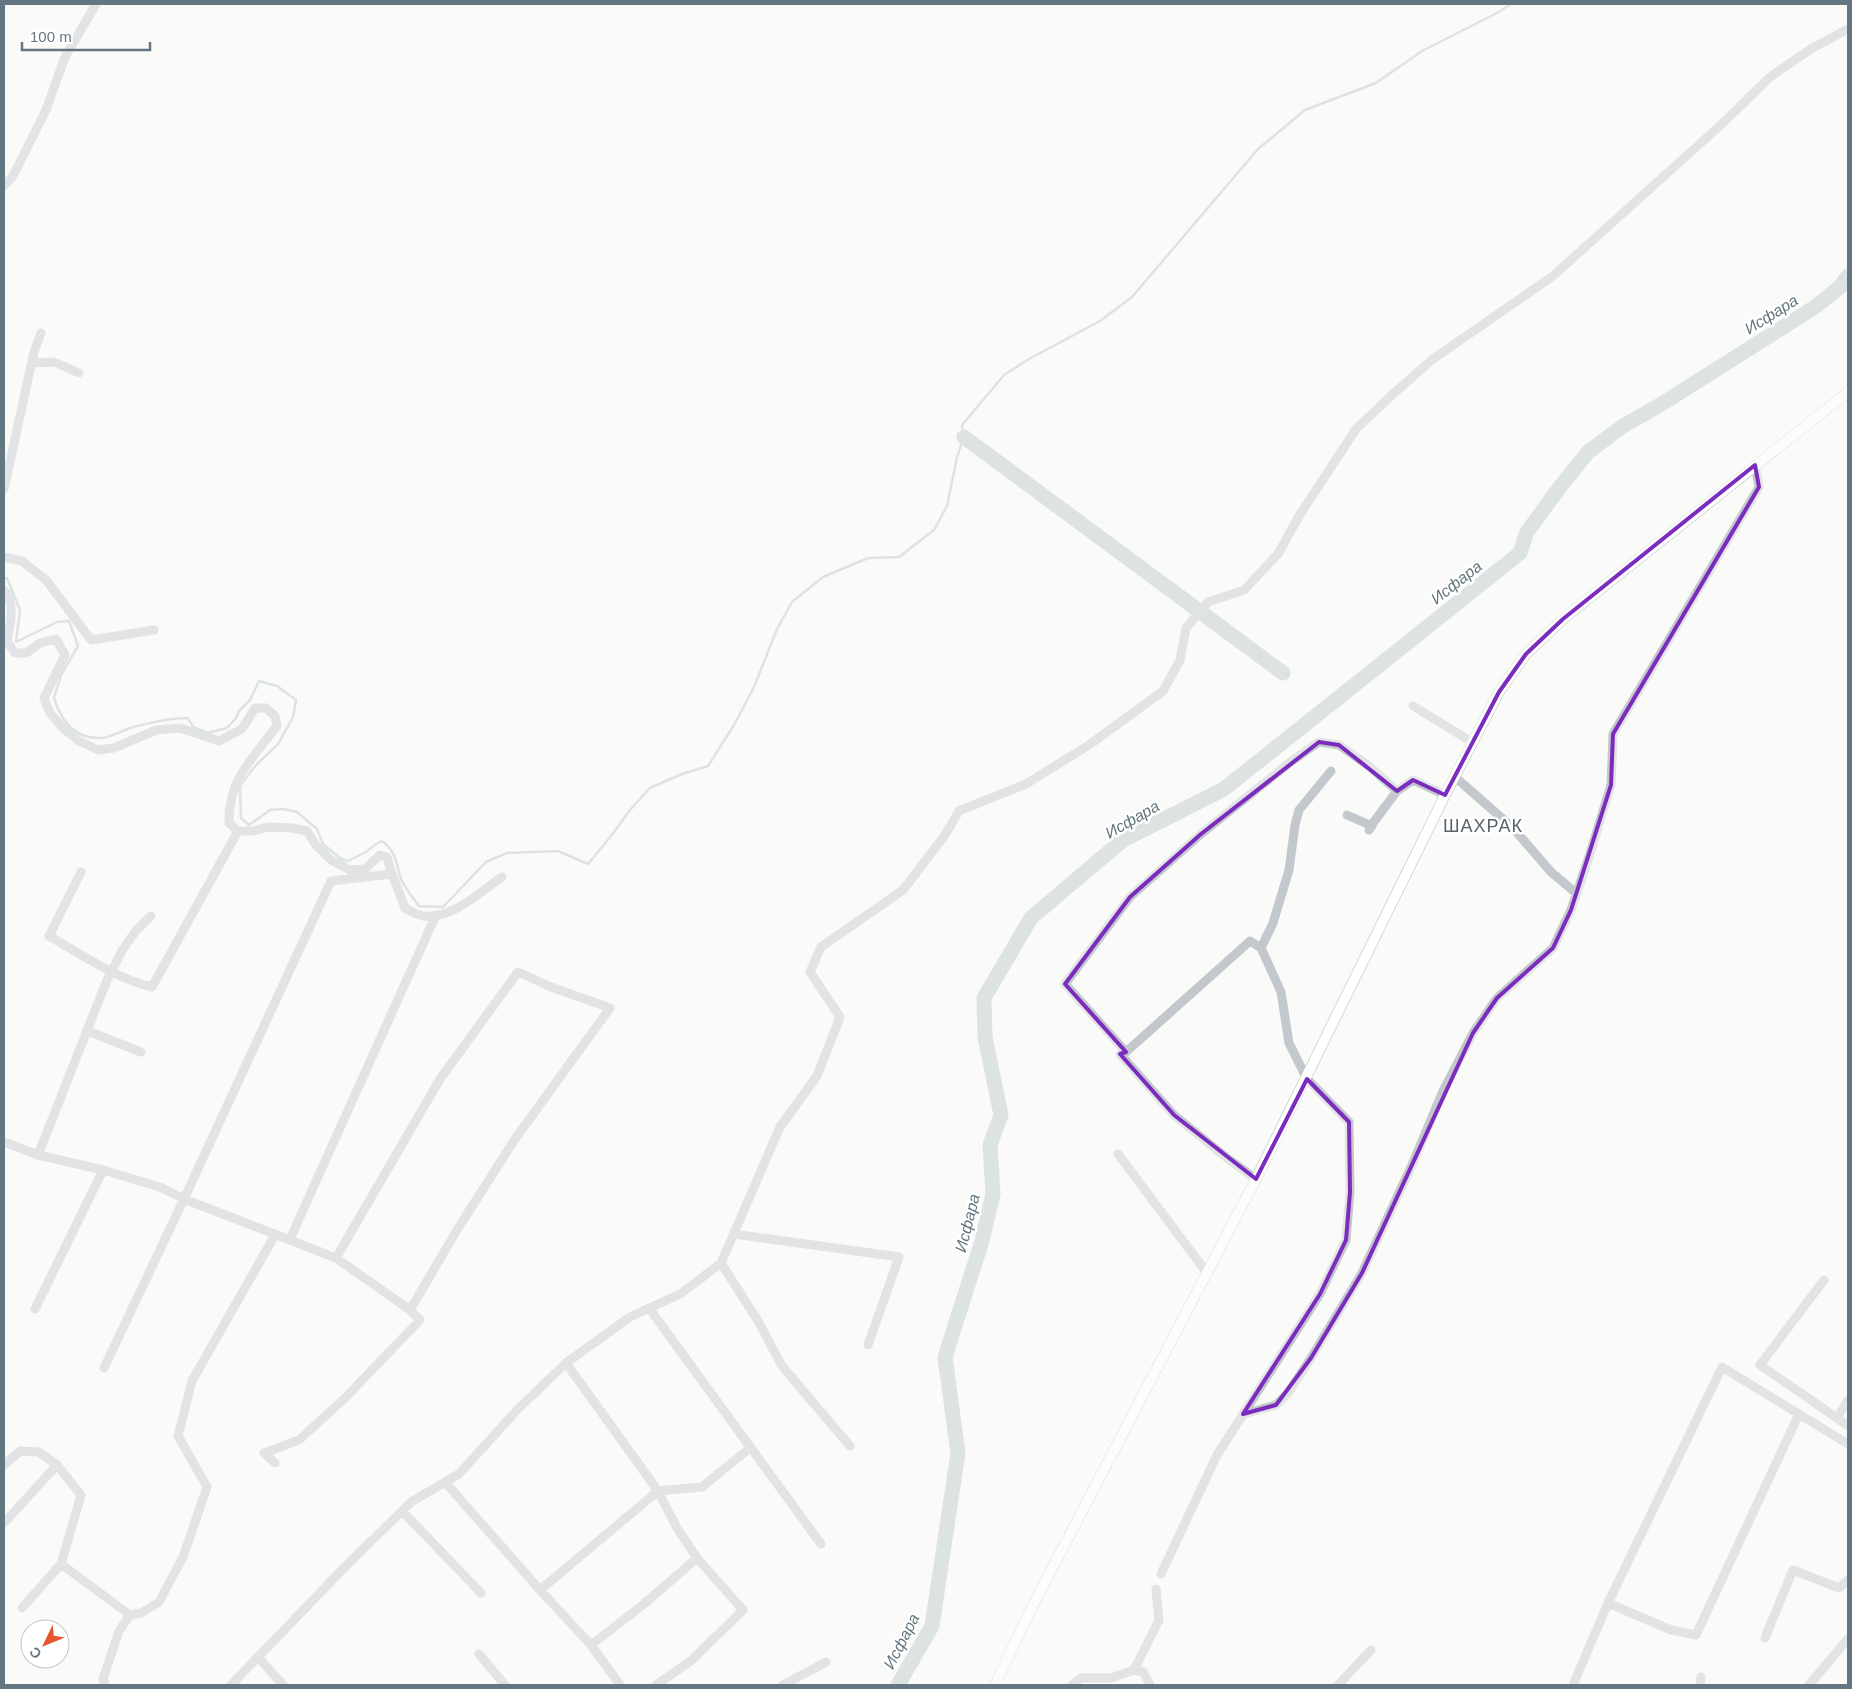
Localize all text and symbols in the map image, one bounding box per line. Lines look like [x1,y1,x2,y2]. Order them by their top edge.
scale bar [22,20,150,52]
text: 100 m [30,28,72,45]
water label: Исфара [1742,291,1801,337]
water label: Исфара [1428,557,1485,607]
water label: Исфара [1102,797,1162,842]
district label: ШАХРАК [1443,816,1523,836]
water label: Исфара [952,1192,983,1254]
water label: Исфара [880,1611,923,1672]
north arrow [20,1619,70,1669]
text: С [26,1644,45,1662]

